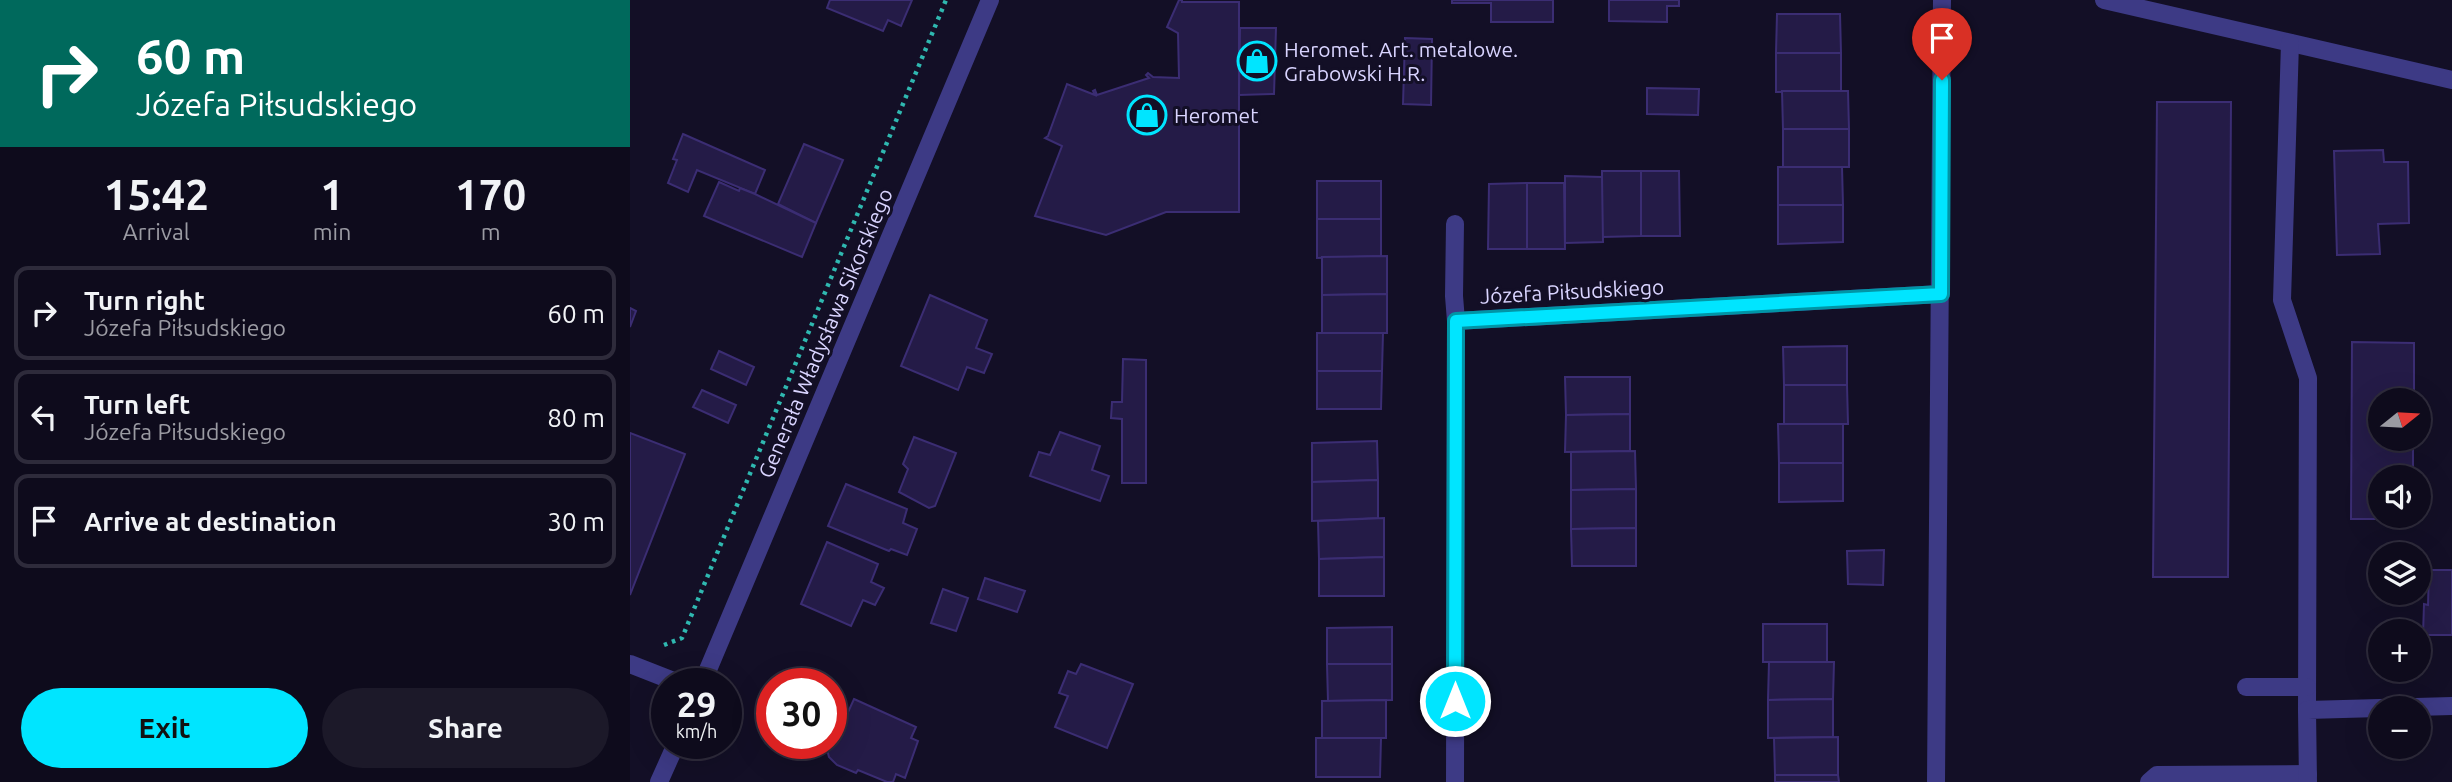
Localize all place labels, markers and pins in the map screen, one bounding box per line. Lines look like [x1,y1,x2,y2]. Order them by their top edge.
pin [1912,8,1972,80]
place label: Heromet. Art. metalowe. Grabowski H.R. [1284,37,1518,85]
shop icon: Heromet. Art. metalowe. Grabowski H.R. [1236,40,1278,82]
shop icon: Heromet [1126,94,1168,136]
place label: Heromet [1174,103,1258,127]

